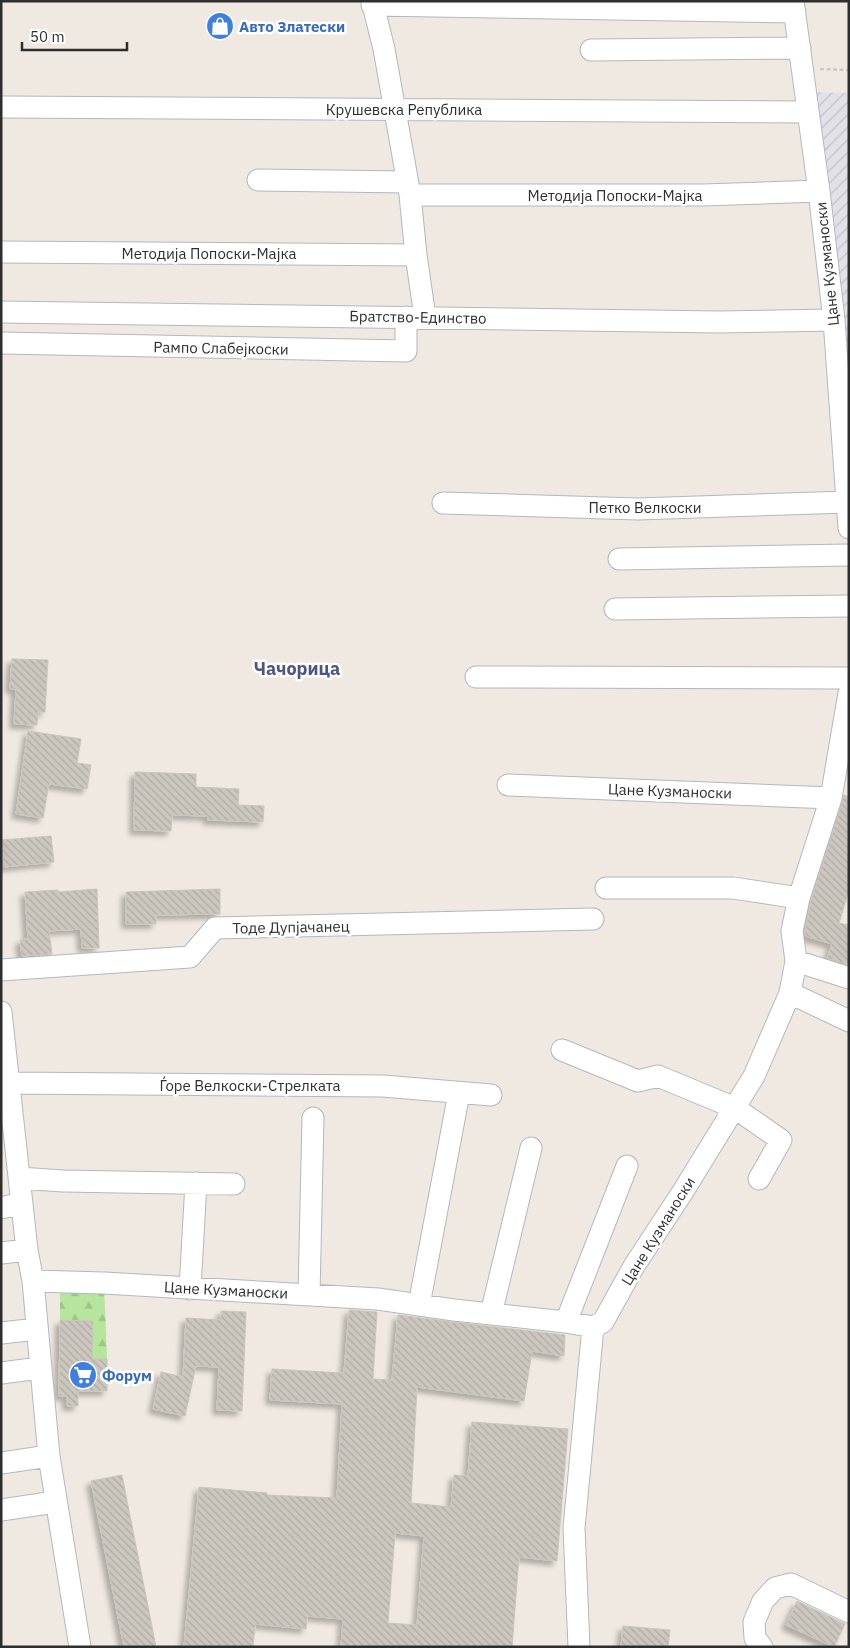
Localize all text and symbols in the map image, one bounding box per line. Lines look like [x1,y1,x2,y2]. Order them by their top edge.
shop icon: Авто Златески [205,11,235,41]
place label: Авто Златески [239,17,345,36]
scale bar [22,20,128,52]
text: 50 m [30,27,65,46]
street label: Крушевска Република [326,100,482,119]
street label: Методија Попоски-Мајка [528,186,703,205]
street label: Цане Кузманоски [811,201,843,327]
street label: Методија Попоски-Мајка [122,244,297,263]
street label: Братство-Единство [349,306,487,328]
street label: Рампо Слабејкоски [153,337,289,359]
street label: Петко Велкоски [589,498,702,517]
district label: Чачорица [254,657,340,680]
street label: Цане Кузманоски [608,779,732,803]
street label: Тоде Дупјачанец [232,916,350,938]
street label: Ѓоре Велкоски-Стрелката [159,1076,341,1095]
street label: Цане Кузманоски [617,1173,699,1289]
street label: Цане Кузманоски [163,1277,289,1303]
supermarket icon: Форум [68,1360,98,1390]
place label: Форум [102,1366,152,1385]

